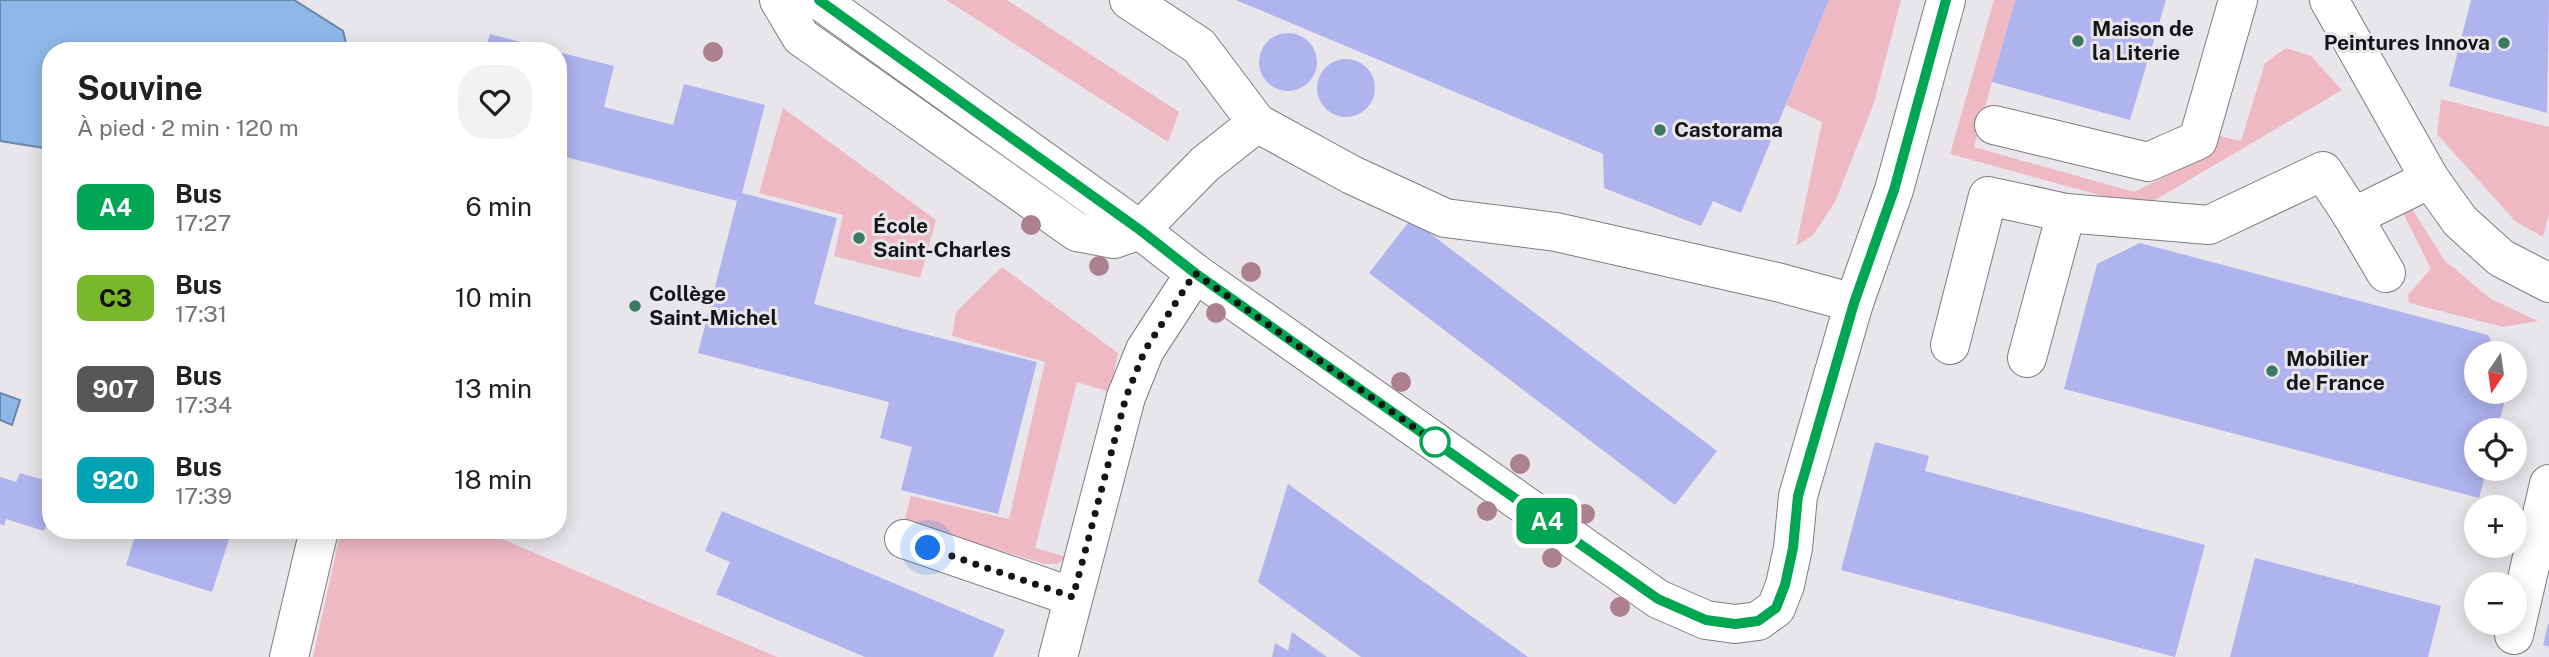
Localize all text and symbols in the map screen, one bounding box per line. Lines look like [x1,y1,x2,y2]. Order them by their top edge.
place label: Maison de la Literie [2092,16,2194,65]
place label: Peintures Innova [2324,30,2490,55]
marker: Maison de la Literie [2070,33,2086,49]
marker: Peintures Innova [2496,35,2512,51]
button: heart [458,65,532,139]
text: Souvine [77,69,203,107]
text: À pied · 2 min · 120 m [77,114,299,141]
place label: Castorama [1674,117,1783,142]
marker: Castorama [1652,122,1668,138]
text: Bus [175,178,222,209]
text: 6 min [465,191,532,222]
text: A4 [99,193,132,221]
text: 17:27 [175,209,231,236]
place label: École Saint-Charles [873,213,1011,262]
marker: École Saint-Charles [851,230,867,246]
text: Bus [175,269,222,300]
place label: Collège Saint-Michel [649,281,777,330]
text: 10 min [455,282,532,313]
text: C3 [99,284,132,312]
marker: Collège Saint-Michel [627,298,643,314]
text: 17:31 [175,300,227,327]
north arrow [2464,341,2527,404]
map controls [2464,341,2527,635]
place label: Mobilier de France [2286,346,2385,395]
text: Bus [175,360,222,391]
marker: Mobilier de France [2264,363,2280,379]
text: 13 min [455,373,532,404]
text: 907 [93,375,138,403]
text: 17:34 [175,391,232,418]
button: locate [2464,418,2527,481]
unlabelled marker [1420,427,1450,457]
text: Bus [175,451,222,482]
text: 18 min [454,464,532,495]
text: 920 [92,466,139,494]
text: 17:39 [175,482,232,509]
button: + [2464,495,2527,558]
line badge: A4 [1516,498,1578,544]
text: A4 [1530,507,1564,535]
your location [910,530,945,565]
button: − [2464,572,2527,635]

